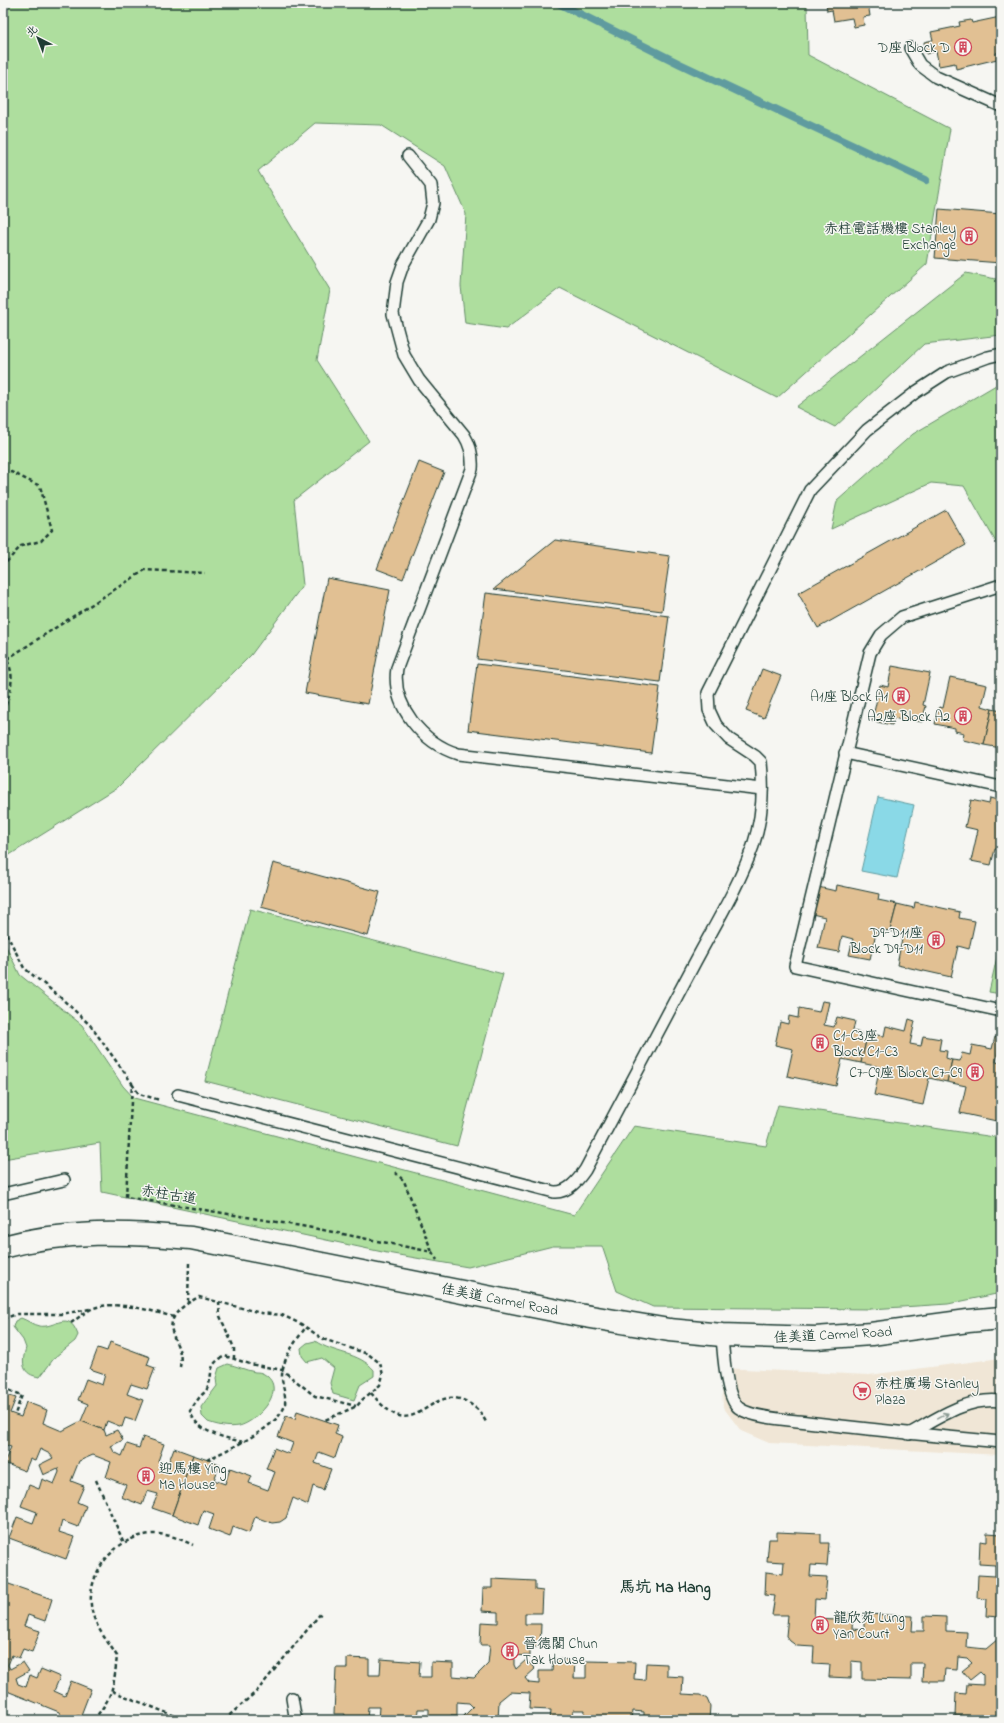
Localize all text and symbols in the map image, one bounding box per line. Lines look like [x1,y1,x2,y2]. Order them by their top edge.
north arrow [18,18,58,58]
text: 北 [23,22,41,41]
building icon: D座 Block D [953,37,973,57]
place label: D座 Block D [877,38,950,59]
place label: 赤柱電話機樓 Stanley Exchange [824,219,957,257]
building icon: 赤柱電話機樓 Stanley Exchange [959,226,979,246]
building icon: A1座 Block A1 [891,686,911,706]
place label: A1座 Block A1 [810,687,889,708]
building icon: A2座 Block A2 [953,706,973,726]
place label: A2座 Block A2 [867,707,950,728]
place label: D9-D11座 Block D9-D11 [849,923,924,960]
building icon: D9-D11座 Block D9-D11 [926,930,946,950]
place label: C1-C3座 Block C1-C3 [832,1026,898,1063]
building icon: C1-C3座 Block C1-C3 [810,1033,830,1053]
building icon: C7-C9座 Block C7-C9 [965,1062,985,1082]
place label: C7-C9座 Block C7-C9 [849,1063,963,1084]
street label: 赤柱古道 [139,1181,198,1210]
street label: 佳美道 Carmel Road [440,1279,560,1322]
street label: 佳美道 Carmel Road [773,1322,893,1349]
place label: 赤柱廣場 Stanley Plaza [875,1374,979,1411]
supermarket icon: 赤柱廣場 Stanley Plaza [852,1381,872,1401]
one-way arrow [937,1411,949,1419]
place label: 迎馬樓 Ying Ma House [159,1459,227,1496]
building icon: 迎馬樓 Ying Ma House [136,1466,156,1486]
district label: 馬坑 Ma Hang [619,1576,711,1601]
place label: 龍欣苑 Lung Yan Court [833,1608,905,1645]
building icon: 龍欣苑 Lung Yan Court [810,1615,830,1635]
place label: 晉德閣 Chun Tak House [523,1634,598,1671]
building icon: 晉德閣 Chun Tak House [500,1641,520,1661]

